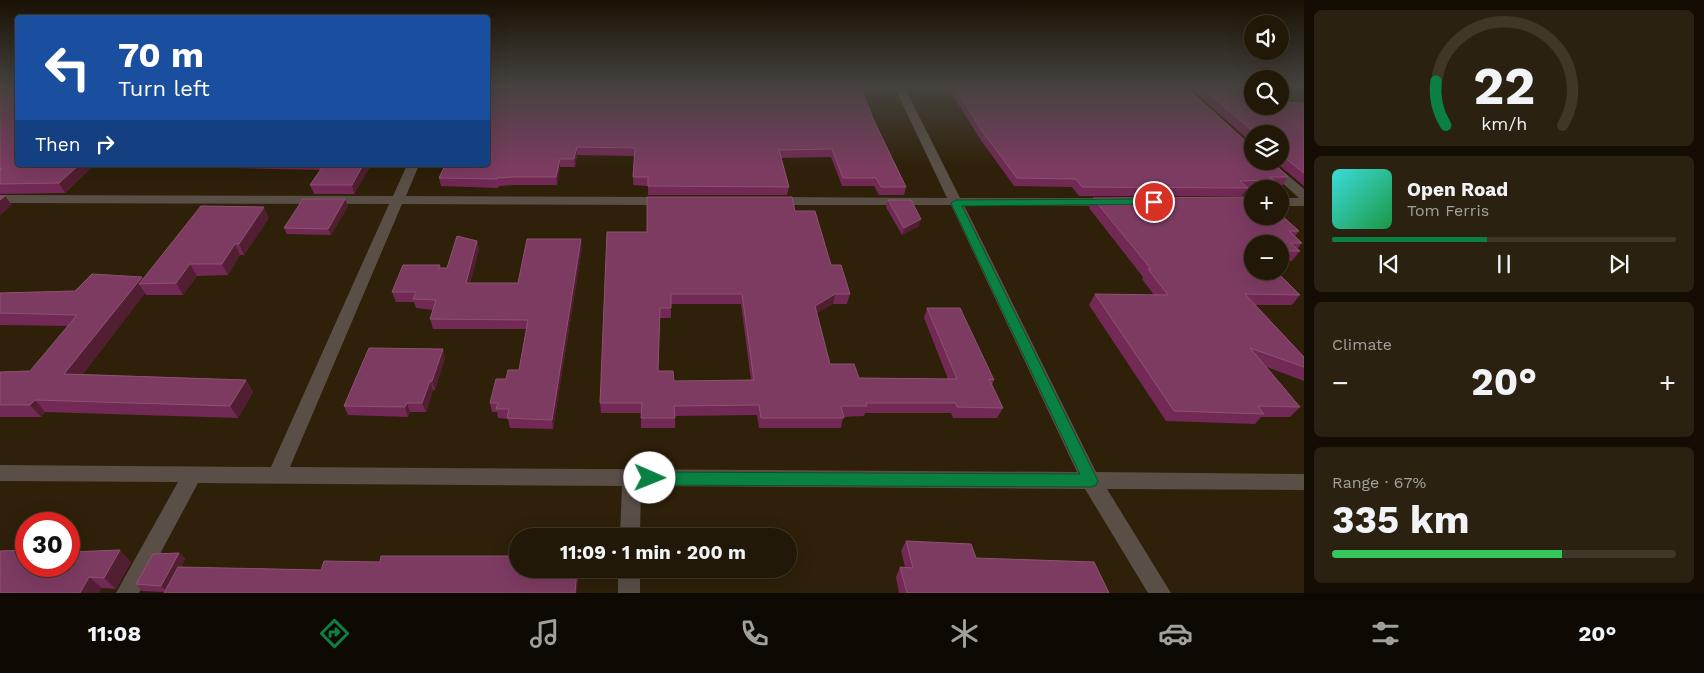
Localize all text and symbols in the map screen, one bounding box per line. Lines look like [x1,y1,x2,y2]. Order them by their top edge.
map controls [1244,15,1289,280]
button: sound [1244,15,1289,60]
text: 70 m [118,34,204,76]
icon: left [35,35,100,100]
text: 22 [1473,56,1535,117]
button: search [1244,70,1289,115]
text: Turn left [118,76,210,101]
text: km/h [1481,113,1527,134]
button: layers [1244,125,1289,170]
icon: right [91,130,119,158]
text: Then [35,133,81,156]
text: Open Road [1407,178,1508,201]
button: + [1244,180,1289,225]
pin [1133,181,1175,223]
icon: arrive [1140,188,1168,216]
text: Tom Ferris [1407,201,1489,220]
button: − [1244,235,1289,280]
icon: previous [1375,250,1403,278]
icon: pause [1490,250,1518,278]
icon: next [1605,250,1633,278]
text: Climate [1332,335,1392,354]
text: 20° [1471,360,1537,404]
text: − [1332,366,1349,399]
text: + [1659,366,1676,399]
position arrow [623,451,675,503]
text: Range · 67% [1332,473,1426,492]
text: 335 km [1332,498,1469,542]
speed limit sign: 30 [15,512,80,577]
text: 11:09 · 1 min · 200 m [560,541,746,564]
icon: directions [317,616,352,651]
icon: music [527,616,562,651]
icon: phone [737,616,772,651]
icon: climate [947,616,982,651]
icon: car [1158,616,1193,651]
icon: filters [1368,616,1403,651]
text: 11:08 [88,621,141,646]
text: 20° [1578,621,1616,646]

